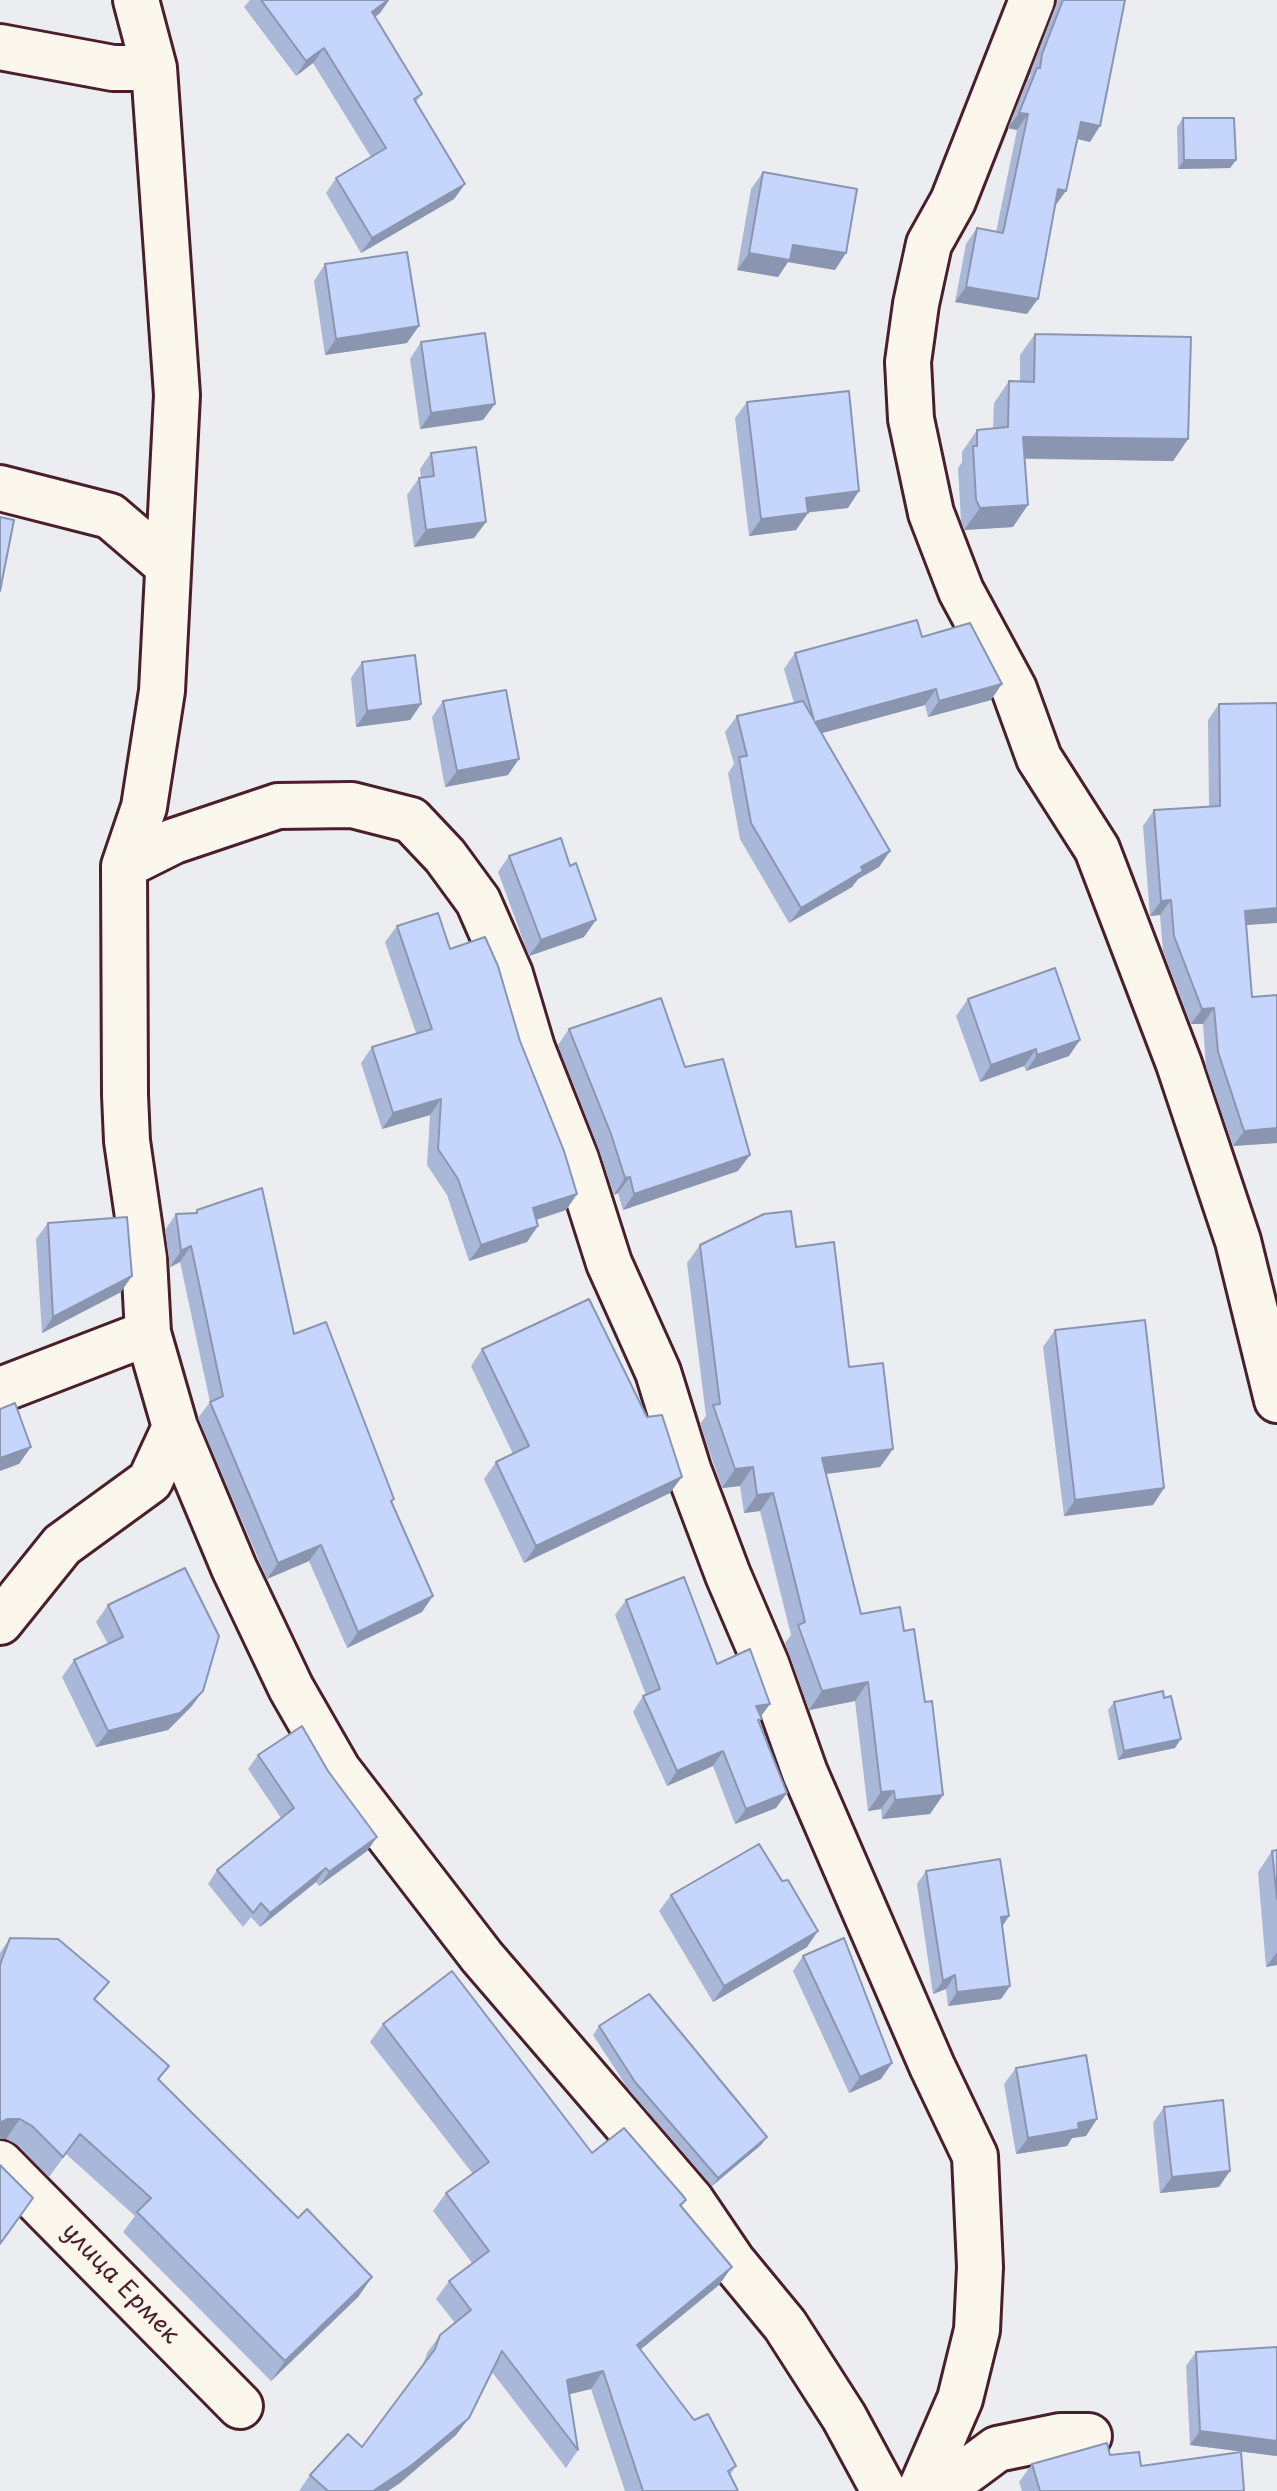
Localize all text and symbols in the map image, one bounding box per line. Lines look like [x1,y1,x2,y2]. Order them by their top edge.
street label: улица Ермек [55,2218,185,2350]

